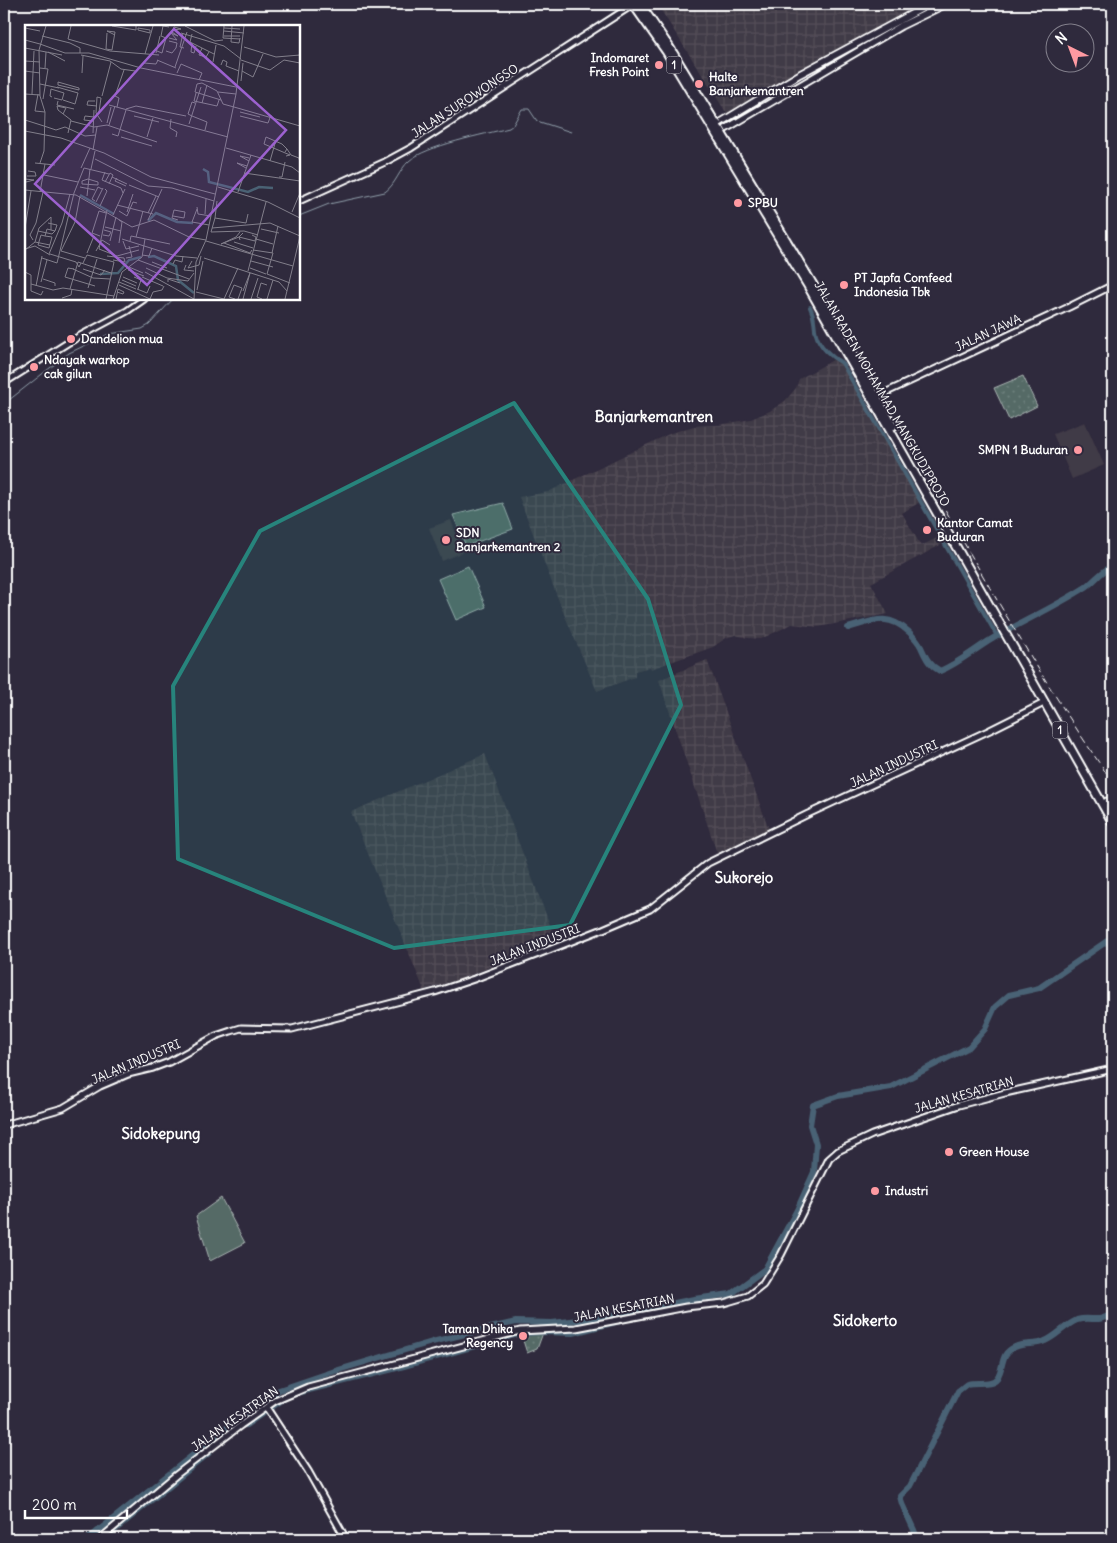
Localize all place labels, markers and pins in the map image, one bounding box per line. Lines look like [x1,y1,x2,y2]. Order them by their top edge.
place label: Indomaret Fresh Point [589,50,650,79]
marker: Indomaret Fresh Point [653,59,665,71]
place label: Halte Banjarkemantren [709,69,804,98]
marker: Halte Banjarkemantren [693,78,705,90]
place label: SPBU [748,195,778,210]
marker: SPBU [732,197,744,209]
place label: PT Japfa Comfeed Indonesia Tbk [854,270,952,299]
marker: PT Japfa Comfeed Indonesia Tbk [838,279,850,291]
place label: Dandelion mua [81,331,163,346]
marker: Dandelion mua [65,333,77,345]
place label: Ndayak warkop cak gilun [44,352,130,382]
marker: Ndayak warkop cak gilun [28,361,40,373]
place label: SMPN 1 Buduran [978,442,1068,457]
marker: SMPN 1 Buduran [1072,444,1084,456]
place label: Kantor Camat Buduran [937,515,1014,544]
marker: Kantor Camat Buduran [921,524,933,536]
place label: SDN Banjarkemantren 2 [456,525,561,554]
marker: SDN Banjarkemantren 2 [440,534,452,546]
place label: Green House [959,1144,1030,1159]
marker: Green House [943,1146,955,1158]
place label: Industri [885,1183,929,1198]
marker: Industri [869,1185,881,1197]
place label: Taman Dhika Regency [442,1321,513,1351]
marker: Taman Dhika Regency [517,1330,529,1342]

